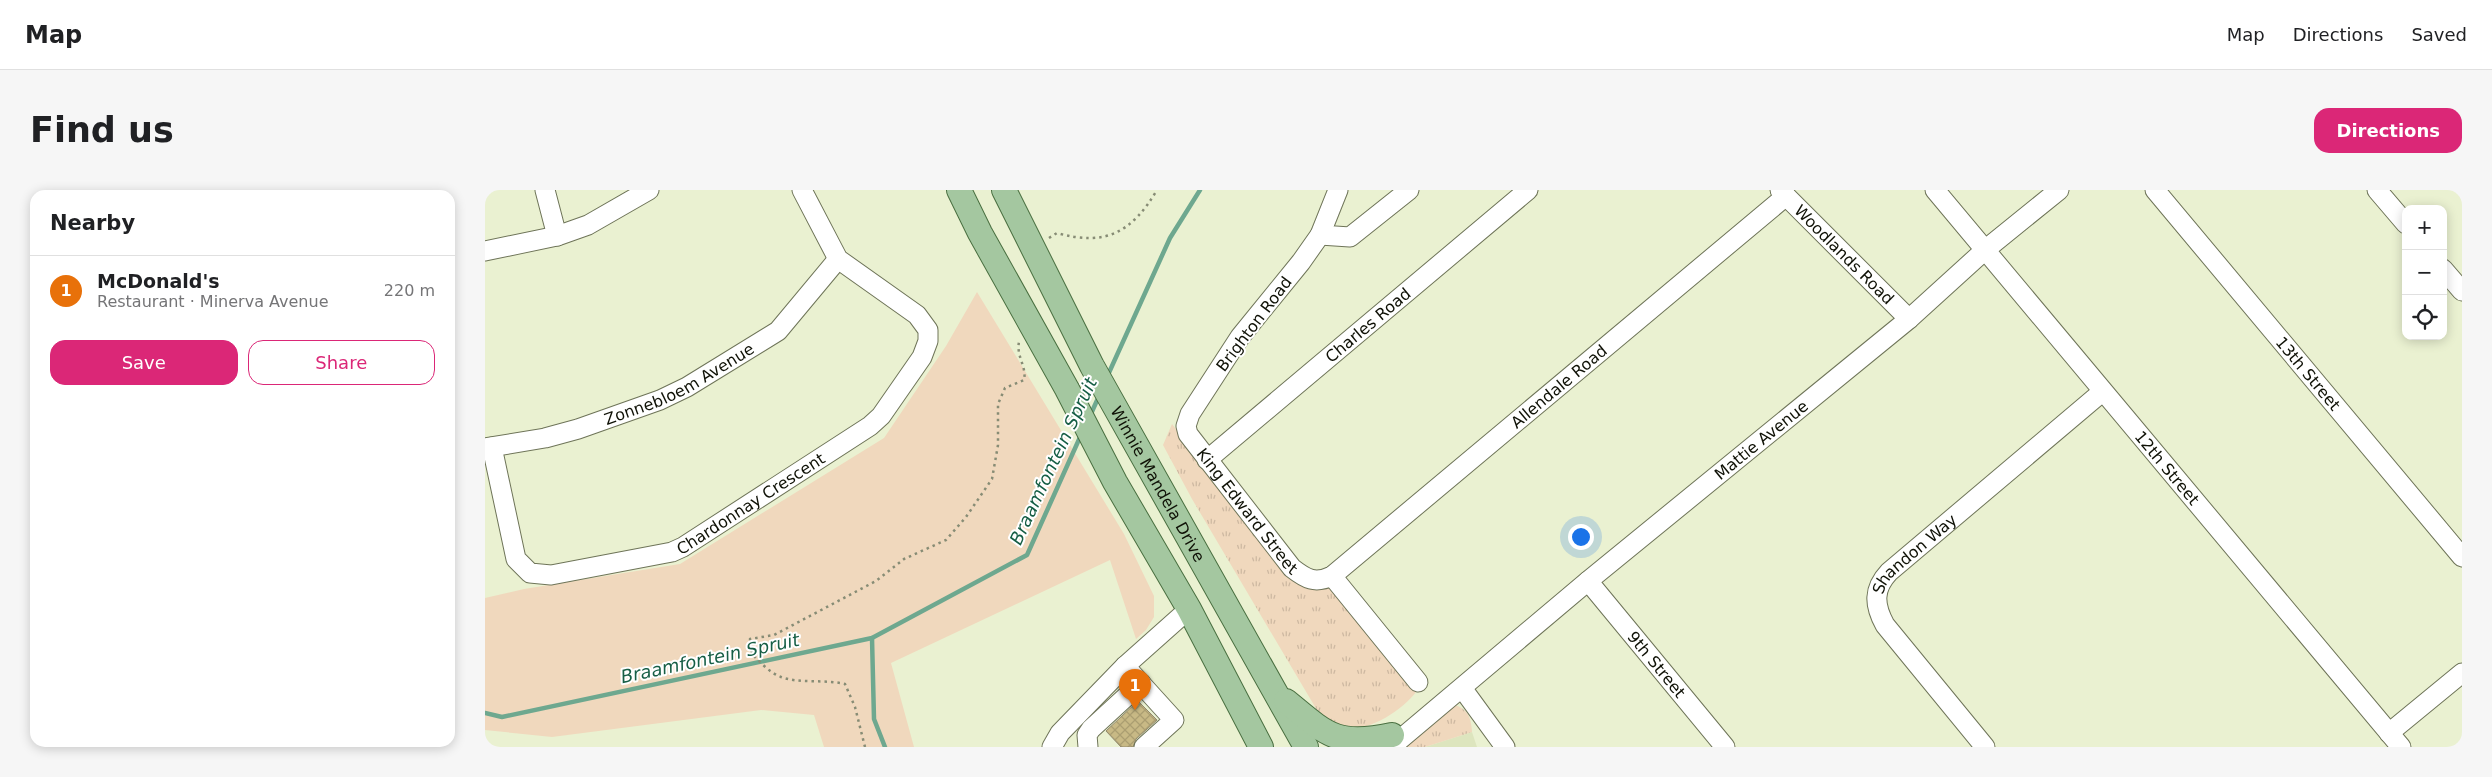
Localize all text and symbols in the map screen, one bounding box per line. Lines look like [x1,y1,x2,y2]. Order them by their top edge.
text: Map [25,21,82,49]
text: Map [2227,24,2265,45]
text: Directions [2293,24,2383,45]
text: Saved [2411,24,2467,45]
button: Directions [2314,108,2462,153]
text: Find us [30,110,174,150]
street label: Woodlands Road [1791,201,1898,308]
map controls [2402,205,2447,340]
button: + [2402,205,2447,250]
text: Nearby [50,211,135,235]
button: − [2402,250,2447,295]
text: McDonald's [97,270,220,292]
street label: Brighton Road [1212,273,1296,375]
text: 1 [60,281,72,300]
text: 220 m [384,281,435,300]
street label: Charles Road [1321,284,1414,366]
text: Restaurant · Minerva Avenue [97,292,328,311]
button: locate [2402,295,2447,340]
street label: 13th Street [2272,333,2345,414]
street label: Zonnebloem Avenue [602,339,757,429]
button: Save [50,340,238,385]
button: Share [248,340,435,385]
street label: Allendale Road [1507,341,1611,432]
water label: Braamfontein Spruit [1005,373,1101,548]
street label: Mattie Avenue [1710,396,1812,483]
street label: Winnie Mandela Drive [1107,403,1209,565]
street label: 12th Street [2131,427,2204,508]
street label: King Edward Street [1193,444,1301,578]
street label: Chardonnay Crescent [674,448,828,558]
street label: Shandon Way [1868,510,1960,596]
your location [1568,524,1594,550]
street label: 9th Street [1624,627,1690,701]
water label: Braamfontein Spruit [619,629,802,687]
pin: 1 [1119,669,1151,710]

